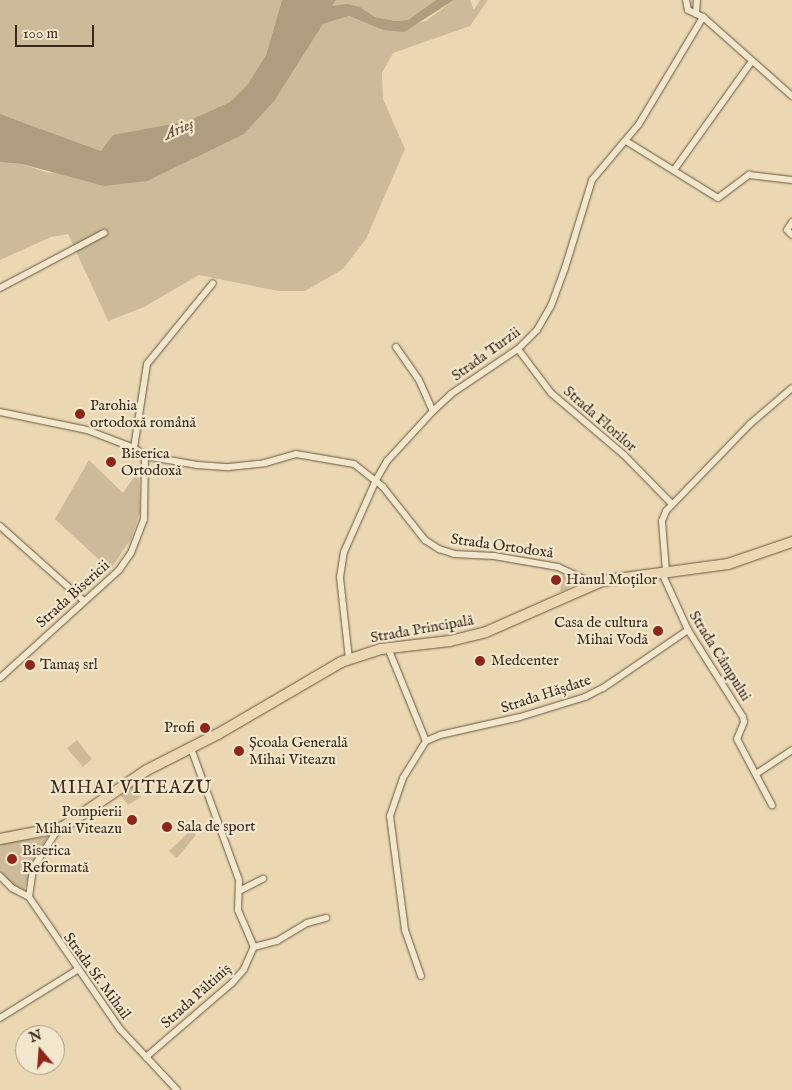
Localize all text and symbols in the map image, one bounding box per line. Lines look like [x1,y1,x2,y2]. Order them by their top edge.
scale bar [18,15,96,47]
text: 100 m [23,24,58,43]
water label: Arieș [161,115,197,145]
street label: Strada Turzii [448,323,524,385]
street label: Strada Florilor [560,382,640,456]
place label: Parohia ortodoxă română [90,396,196,431]
marker: Parohia ortodoxă română [74,408,86,420]
place label: Biserica Ortodoxă [121,444,182,479]
marker: Biserica Ortodoxă [105,456,117,468]
street label: Strada Ortodoxă [450,530,554,562]
street label: Strada Bisericii [33,556,113,632]
place label: Hanul Moților [566,571,657,589]
marker: Hanul Moților [550,574,562,586]
street label: Strada Câmpului [685,608,755,704]
street label: Strada Principală [369,611,475,647]
place label: Casa de cultura Mihai Vodă [554,613,648,648]
marker: Casa de cultura Mihai Vodă [652,625,664,637]
place label: Medcenter [491,652,559,670]
marker: Medcenter [473,654,487,668]
place label: Tamaș srl [40,656,98,674]
marker: Tamaș srl [24,659,36,671]
street label: Strada Hășdate [499,671,593,717]
place label: Profi [164,719,195,737]
marker: Profi [199,722,211,734]
place label: Școala Generală Mihai Viteazu [249,733,348,768]
marker: Școala Generală Mihai Viteazu [233,745,245,757]
district label: MIHAI VITEAZU [48,778,214,800]
place label: Pompierii Mihai Viteazu [35,802,122,837]
marker: Pompierii Mihai Viteazu [126,814,138,826]
place label: Sala de sport [177,818,255,836]
marker: Sala de sport [161,821,173,833]
place label: Biserica Reformată [22,841,89,876]
marker: Biserica Reformată [6,853,18,865]
street label: Strada Sf. Mihail [59,929,135,1023]
street label: Strada Păltiniș [157,960,235,1032]
north arrow [15,1025,65,1075]
text: N [27,1026,44,1047]

